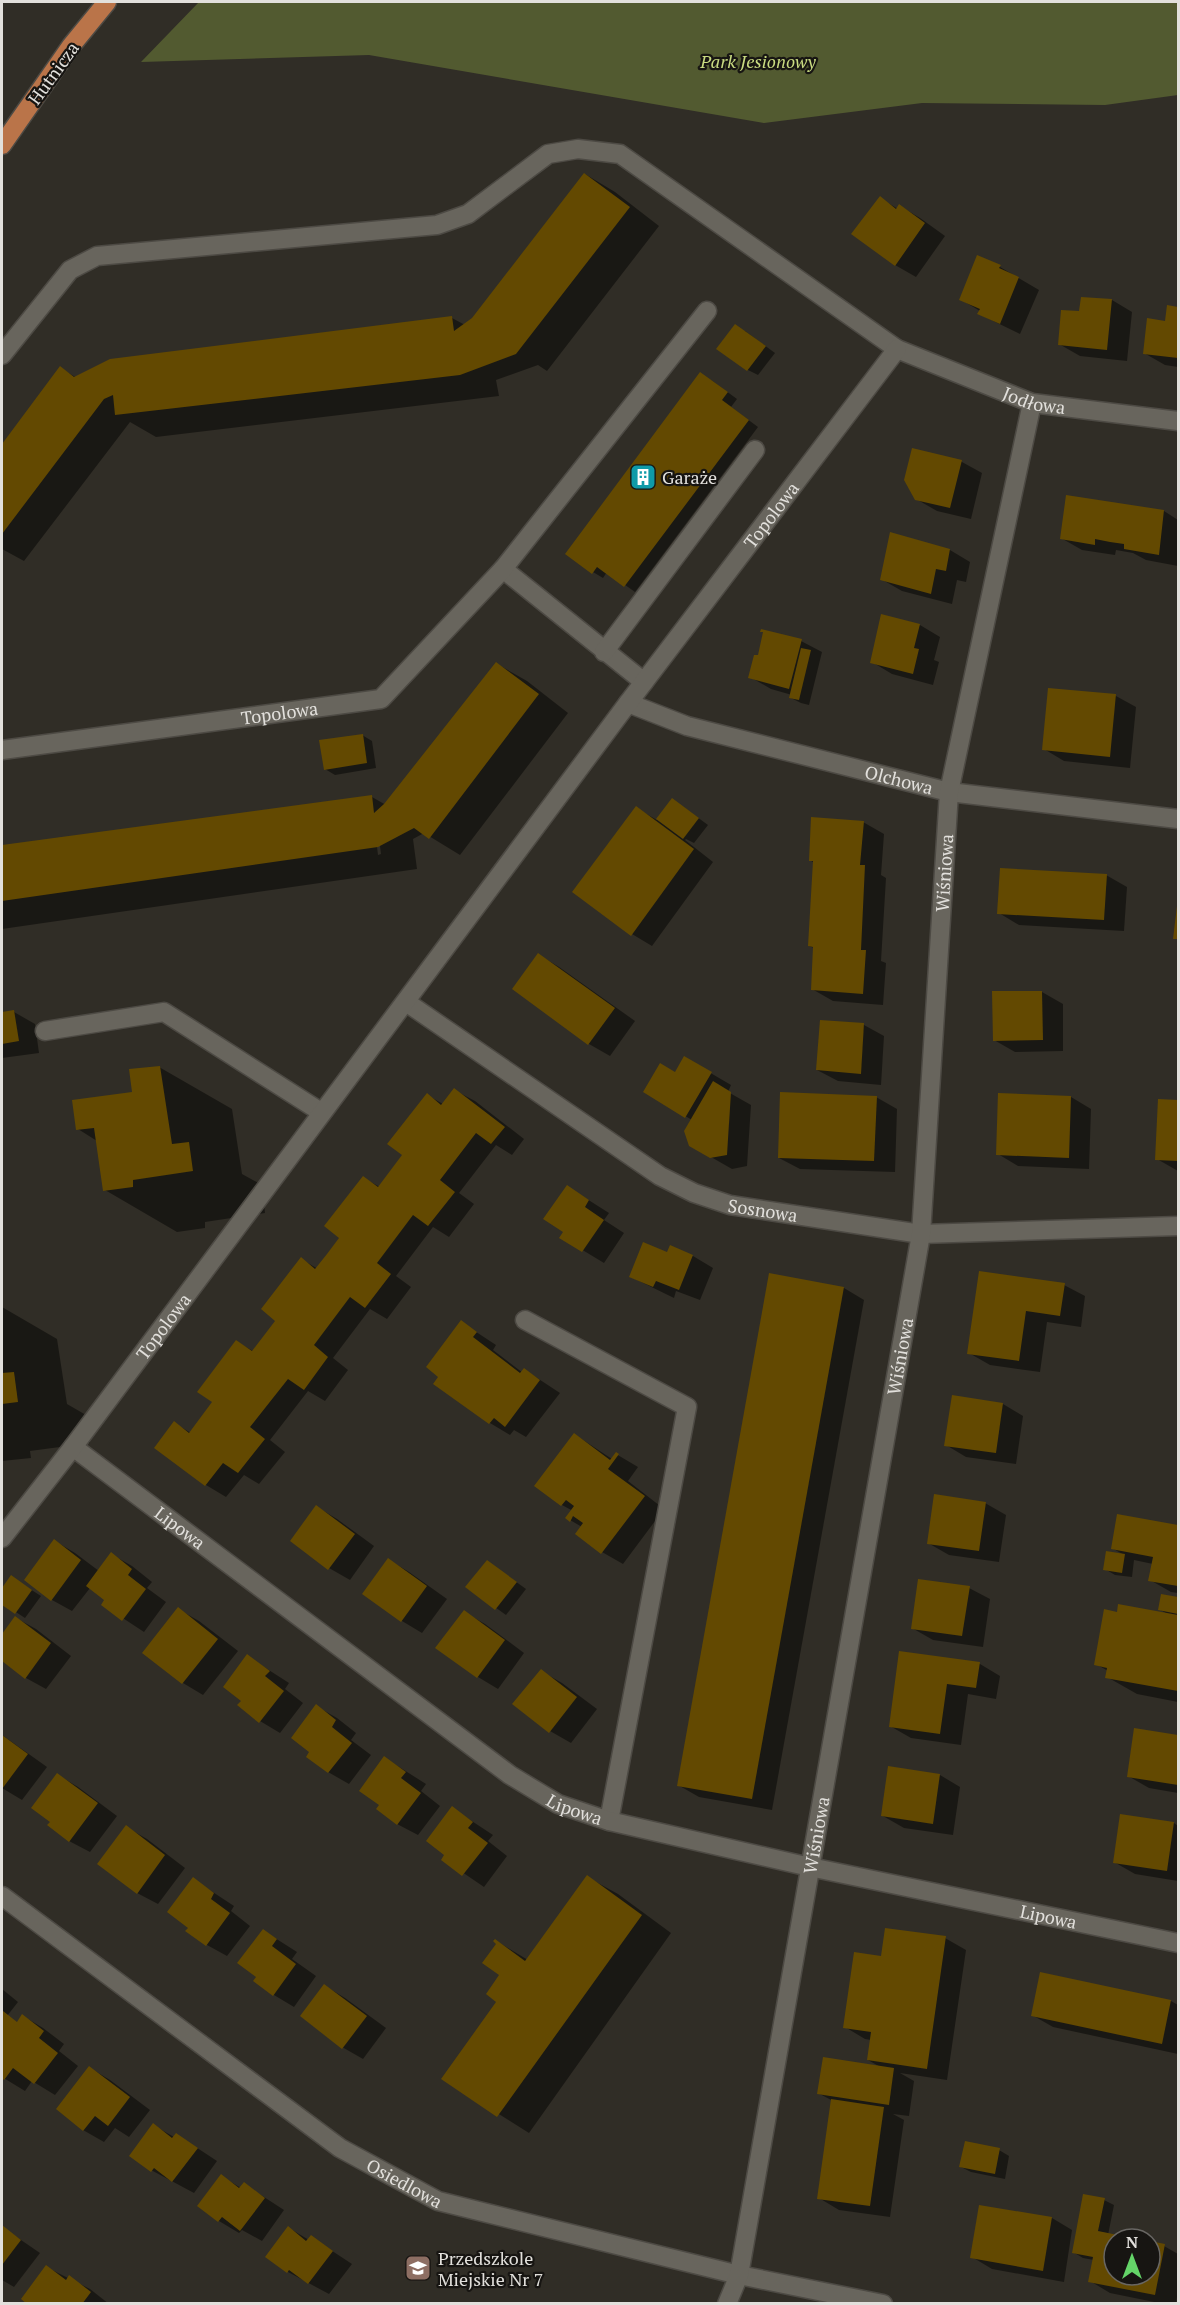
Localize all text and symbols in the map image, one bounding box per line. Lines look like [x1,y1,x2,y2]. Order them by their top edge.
street label: Hutnicza [22,37,84,109]
park label: Park Jesionowy [699,49,817,73]
street label: Jodłowa [999,381,1067,419]
building icon: Garaże [628,462,658,492]
place label: Garaże [662,465,717,489]
street label: Topolowa [738,477,804,553]
street label: Topolowa [239,696,320,730]
street label: Olchowa [862,759,936,800]
street label: Wiśniowa [929,833,958,913]
street label: Sosnowa [726,1193,799,1227]
street label: Topolowa [130,1288,196,1365]
street label: Wiśniowa [881,1316,918,1397]
street label: Lipowa [150,1501,210,1554]
street label: Lipowa [542,1788,606,1830]
street label: Wiśniowa [797,1795,834,1876]
street label: Lipowa [1018,1899,1079,1934]
street label: Osiedlowa [362,2153,447,2213]
north arrow [1102,2227,1162,2287]
text: N [1126,2231,1138,2253]
place label: Przedszkole Miejskie Nr 7 [438,2246,543,2291]
school or university icon: Przedszkole Miejskie Nr 7 [403,2253,433,2283]

